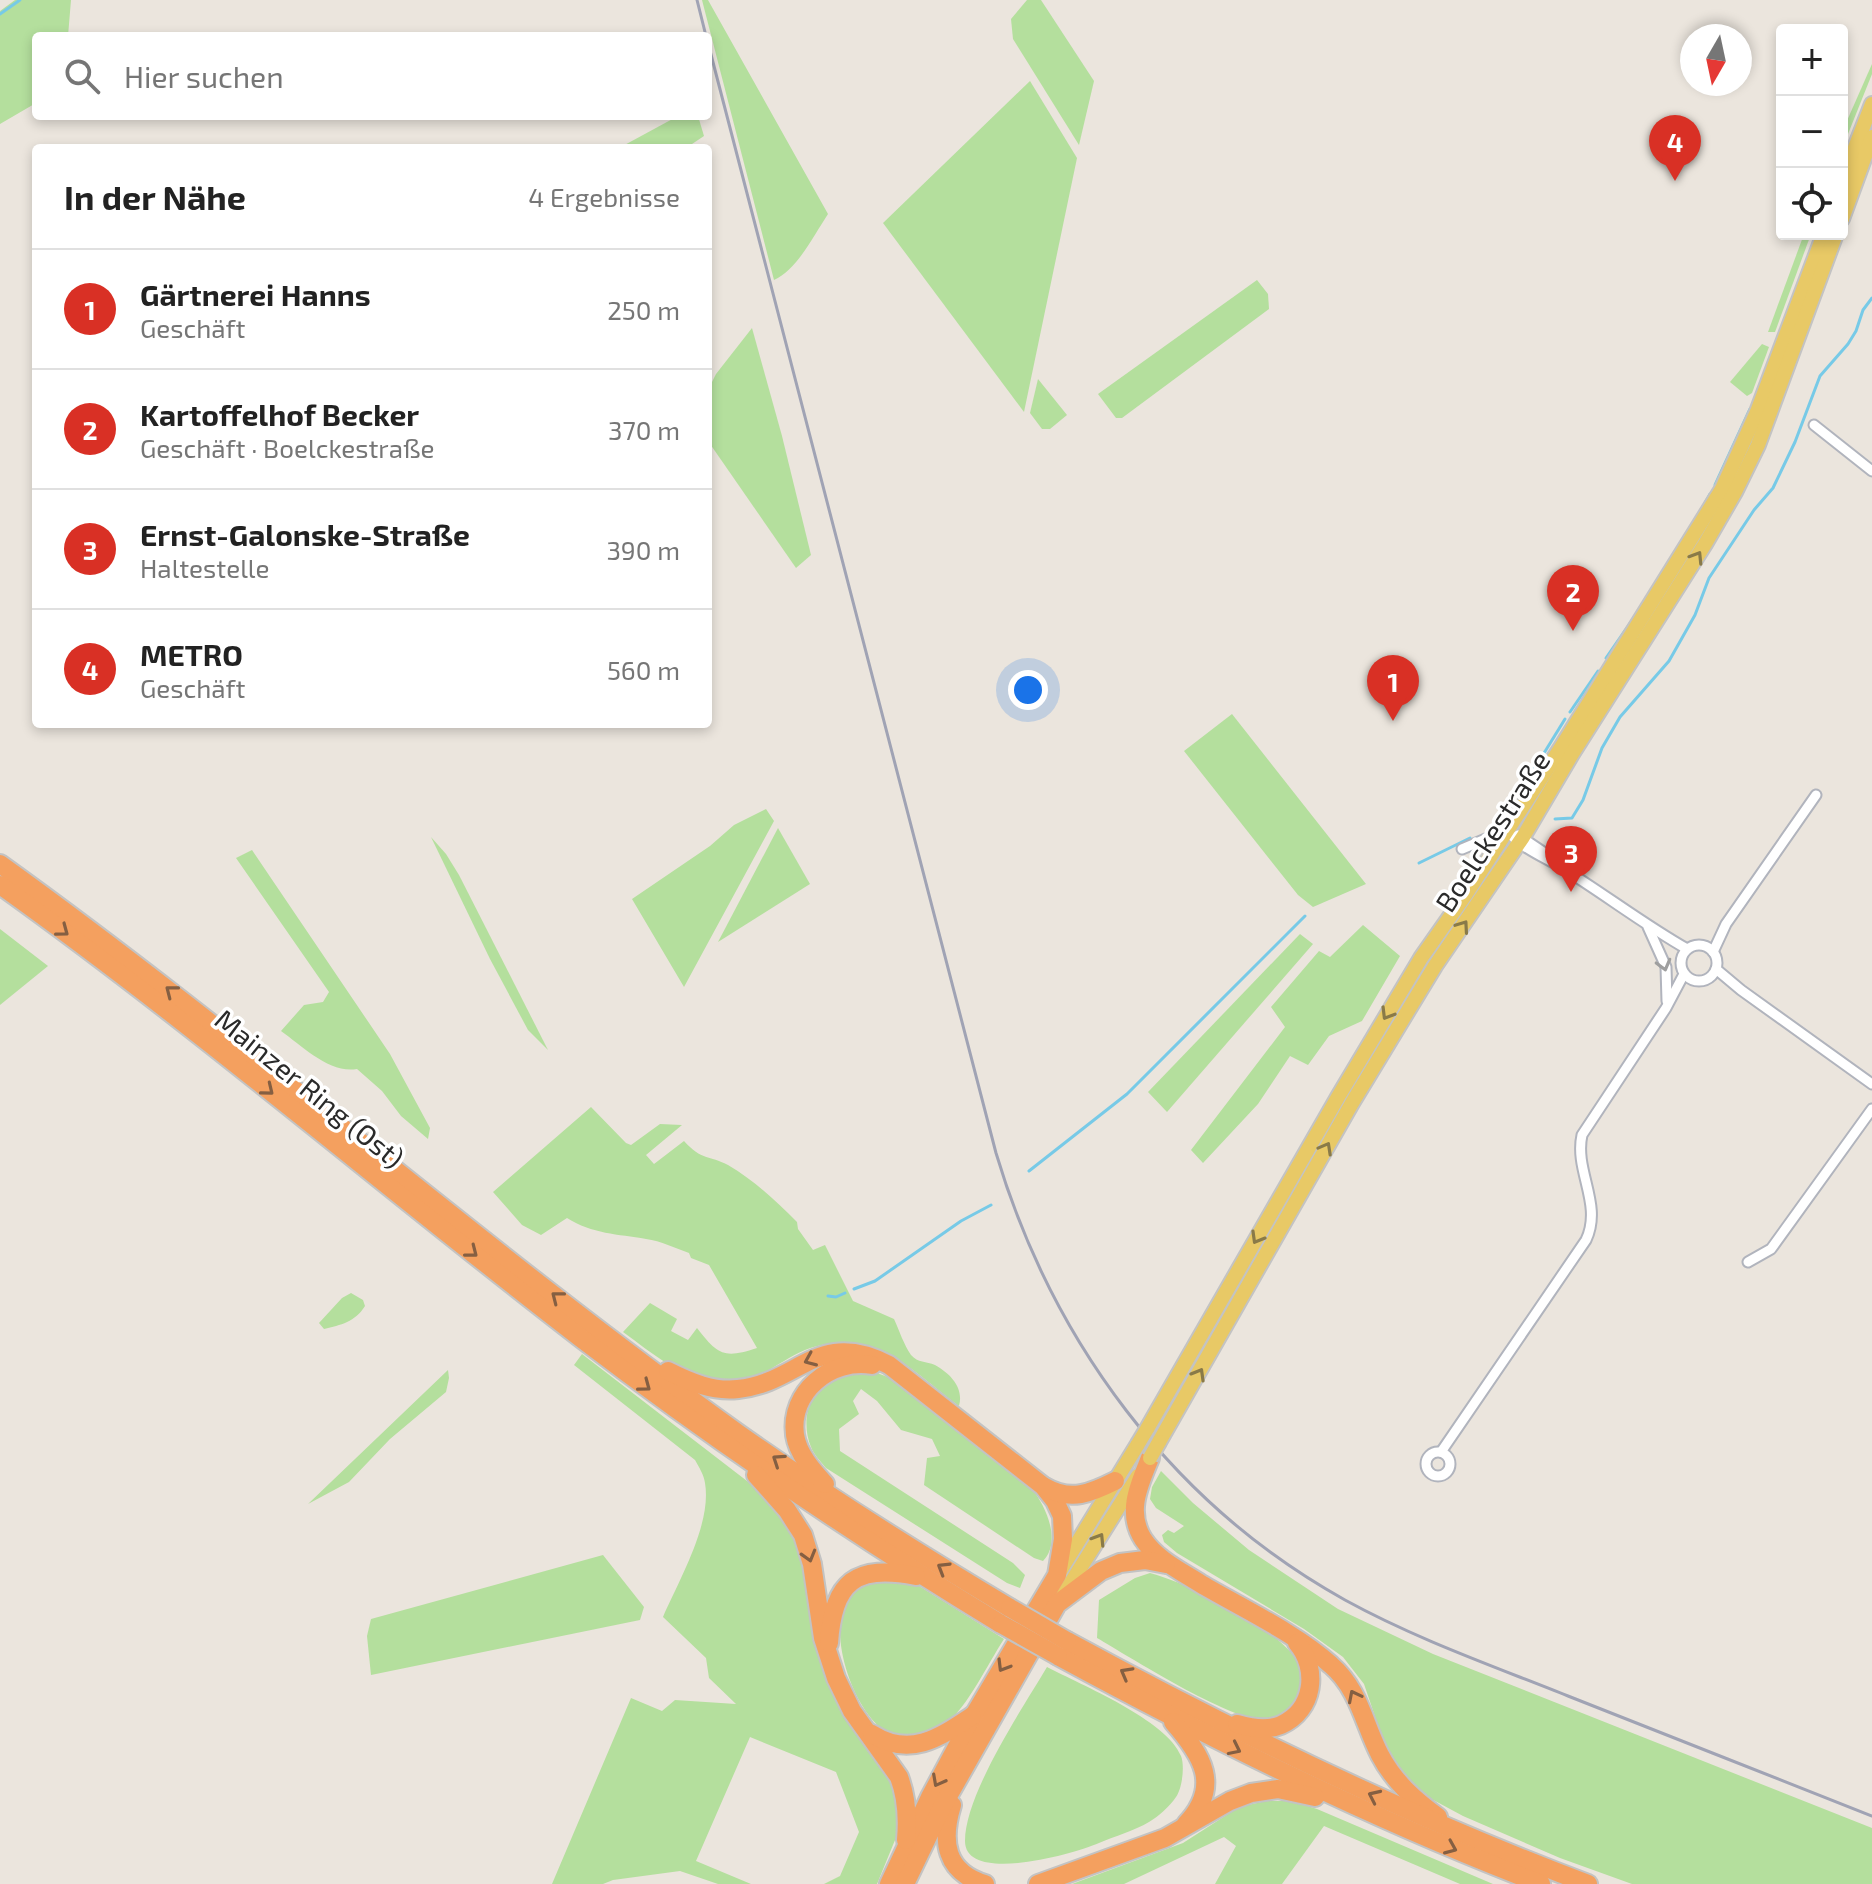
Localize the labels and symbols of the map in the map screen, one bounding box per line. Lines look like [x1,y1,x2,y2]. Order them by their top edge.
north arrow [1680,24,1752,96]
pin: 4 [1649,115,1701,181]
one-way arrow [1688,551,1703,566]
pin: 2 [1547,565,1599,631]
pin: 1 [1367,655,1419,721]
your location [1008,670,1048,710]
street label: Boelckestraße [1427,744,1557,918]
pin: 3 [1545,826,1597,892]
one-way arrow [54,921,69,935]
one-way arrow [1453,921,1468,935]
one-way arrow [1654,958,1671,972]
one-way arrow [165,987,180,1001]
street label: Mainzer Ring (Ost) [209,1001,411,1175]
one-way arrow [1382,1005,1397,1020]
one-way arrow [259,1080,274,1095]
one-way arrow [1317,1142,1332,1156]
one-way arrow [1251,1230,1266,1244]
one-way arrow [463,1243,478,1257]
one-way arrow [552,1293,566,1307]
one-way arrow [804,1350,818,1366]
one-way arrow [1189,1368,1205,1383]
one-way arrow [637,1376,651,1390]
one-way arrow [773,1455,787,1470]
one-way arrow [1089,1533,1104,1547]
one-way arrow [800,1549,816,1563]
one-way arrow [937,1562,952,1578]
one-way arrow [997,1657,1013,1672]
one-way arrow [1121,1667,1135,1683]
one-way arrow [1349,1689,1364,1704]
one-way arrow [1227,1739,1242,1755]
one-way arrow [933,1773,948,1787]
one-way arrow [1368,1790,1382,1806]
one-way arrow [1443,1839,1457,1855]

